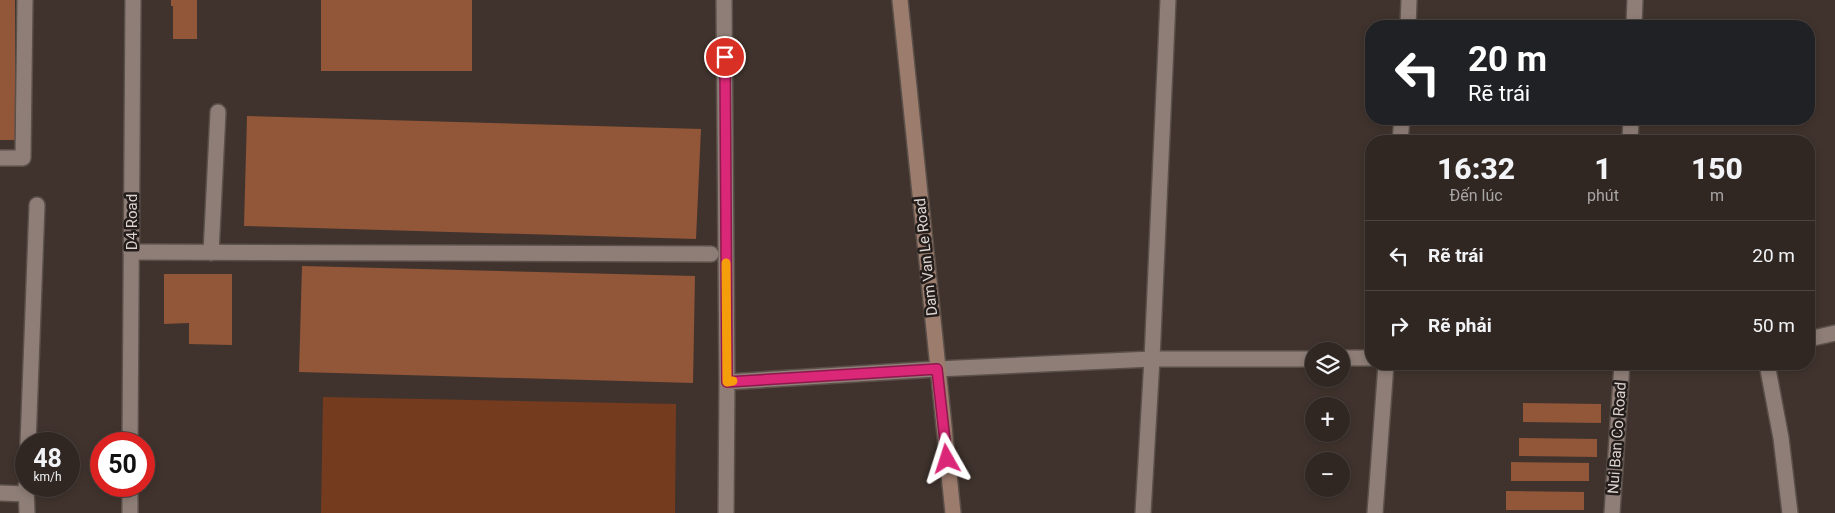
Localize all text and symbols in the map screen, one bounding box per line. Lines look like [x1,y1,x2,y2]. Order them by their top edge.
pin [704,36,746,78]
text: 20 m [1468,39,1547,80]
icon: left [1385,40,1450,105]
icon: arrive [711,43,739,71]
text: Rẽ trái [1468,81,1530,106]
text: 16:32 [1437,151,1515,186]
text: 1 [1594,151,1612,186]
text: 150 [1691,151,1743,186]
text: Đến lúc [1449,186,1503,205]
text: phút [1587,186,1619,205]
text: m [1710,186,1724,205]
street label: D4 Road [123,194,141,250]
street label: Dam Van Le Road [911,197,941,317]
icon: left [1385,242,1413,270]
text: Rẽ trái [1428,244,1483,267]
text: 20 m [1752,244,1795,267]
icon: right [1385,312,1413,340]
text: Rẽ phải [1428,314,1492,337]
text: 50 m [1752,314,1795,337]
map controls [1305,342,1350,497]
button: layers [1305,342,1350,387]
street label: Nui Ban Co Road [1604,381,1630,495]
button: + [1305,397,1350,442]
speed limit sign: 50 [90,432,155,497]
position arrow [920,432,972,484]
text: 48 [33,444,62,473]
button: − [1305,452,1350,497]
text: km/h [33,470,62,484]

